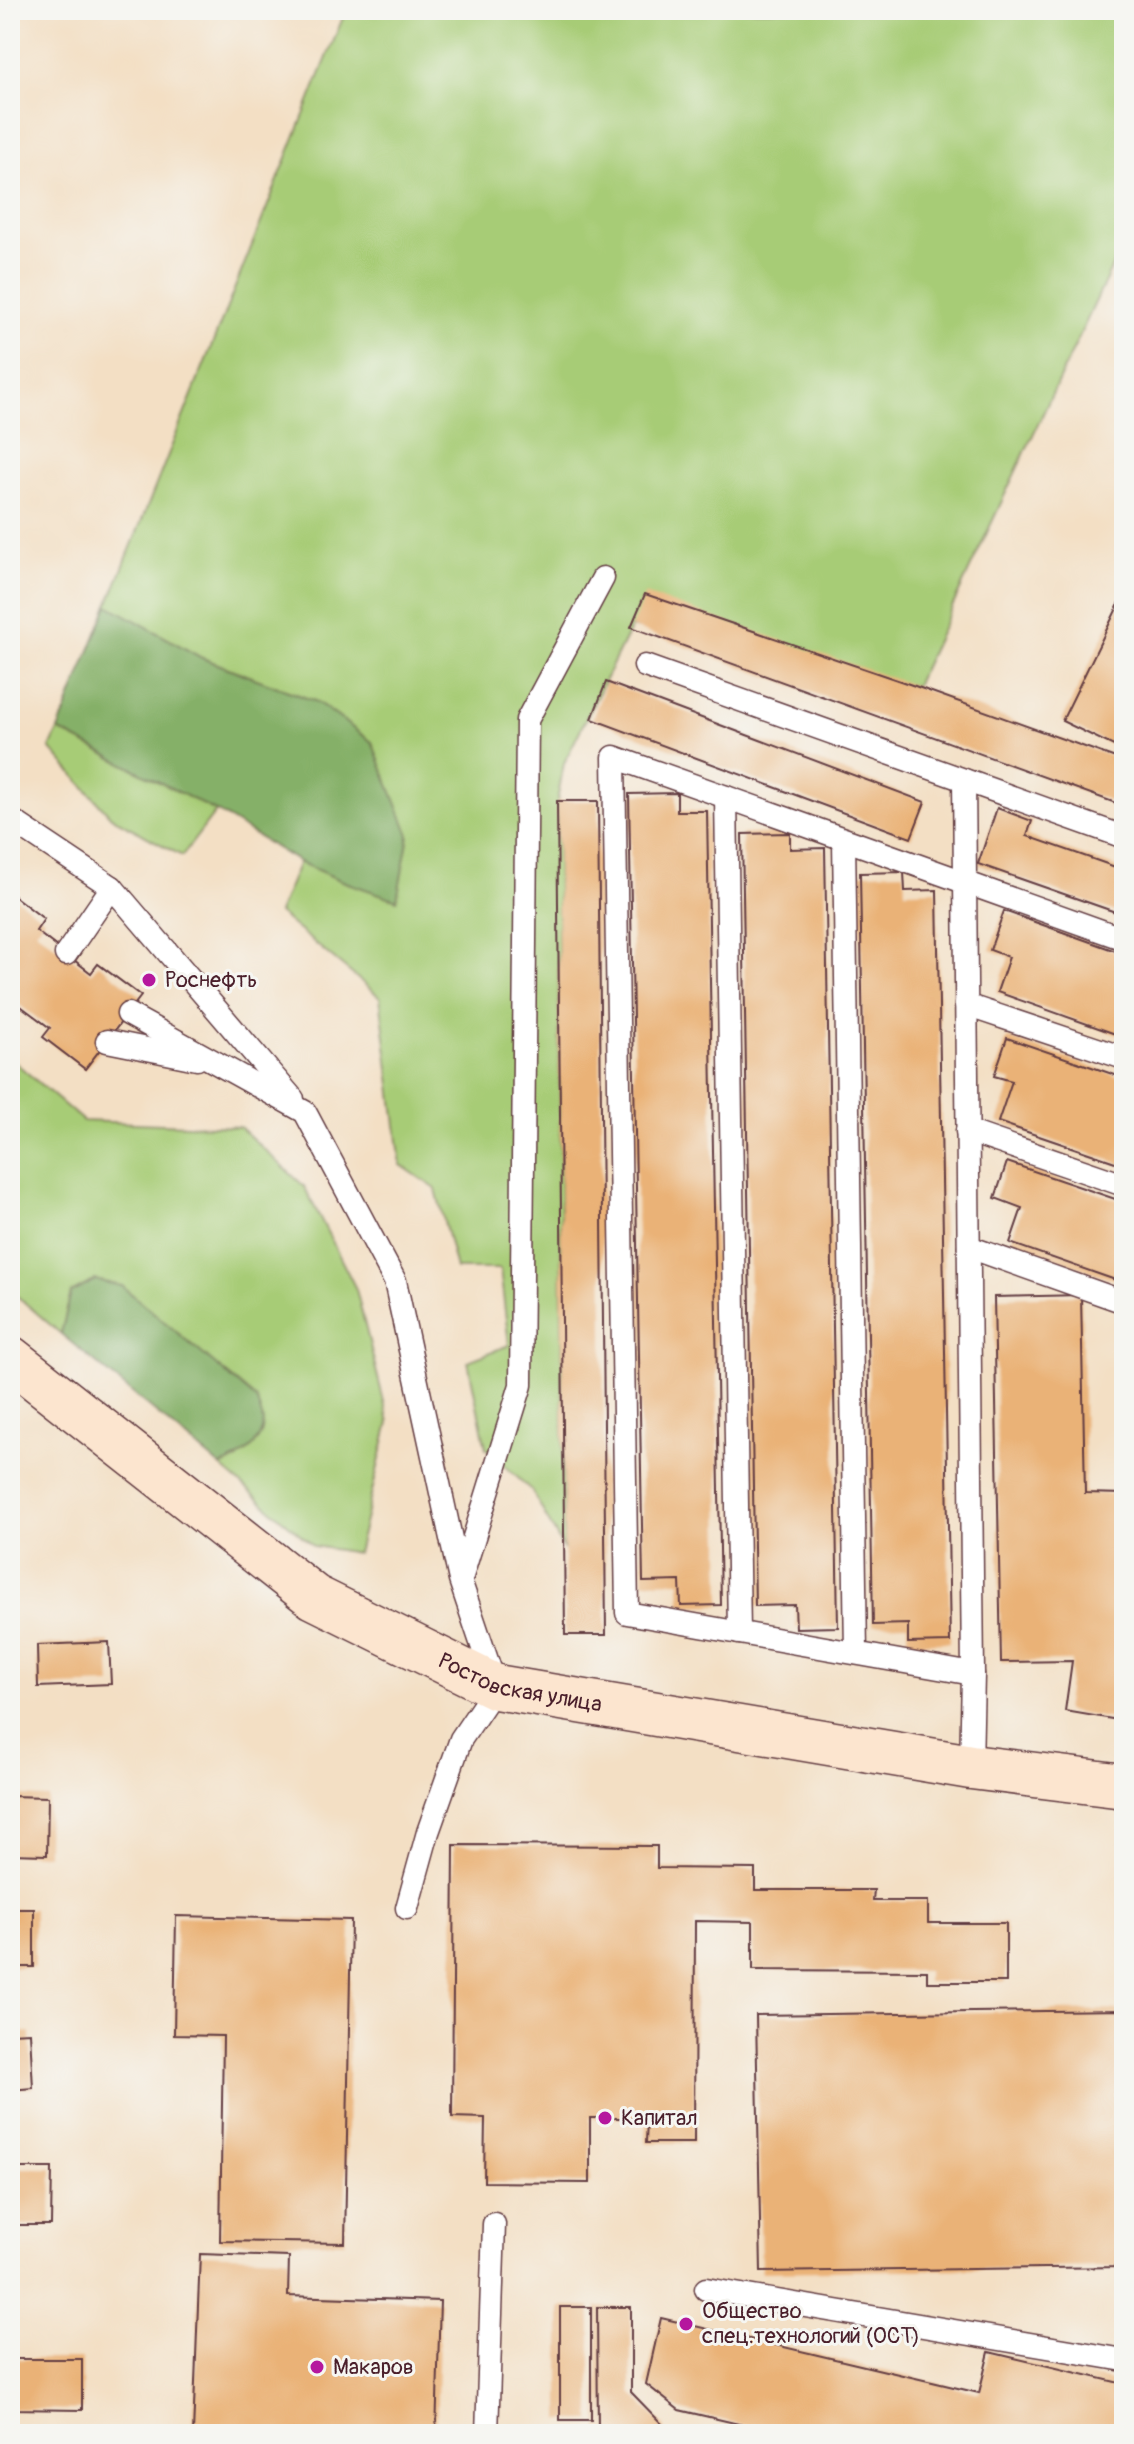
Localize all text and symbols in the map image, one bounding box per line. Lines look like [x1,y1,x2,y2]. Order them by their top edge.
place label: Роснефть [165,966,257,994]
marker: Роснефть [140,971,158,989]
street label: Ростовская улица [434,1647,604,1719]
place label: Капитал [621,2104,698,2132]
marker: Капитал [596,2109,614,2127]
place label: Общество спец.технологий (ОСТ) [702,2297,920,2350]
marker: Общество спец.технологий (ОСТ) [677,2315,695,2333]
place label: Макаров [333,2353,414,2381]
marker: Макаров [308,2358,326,2376]

